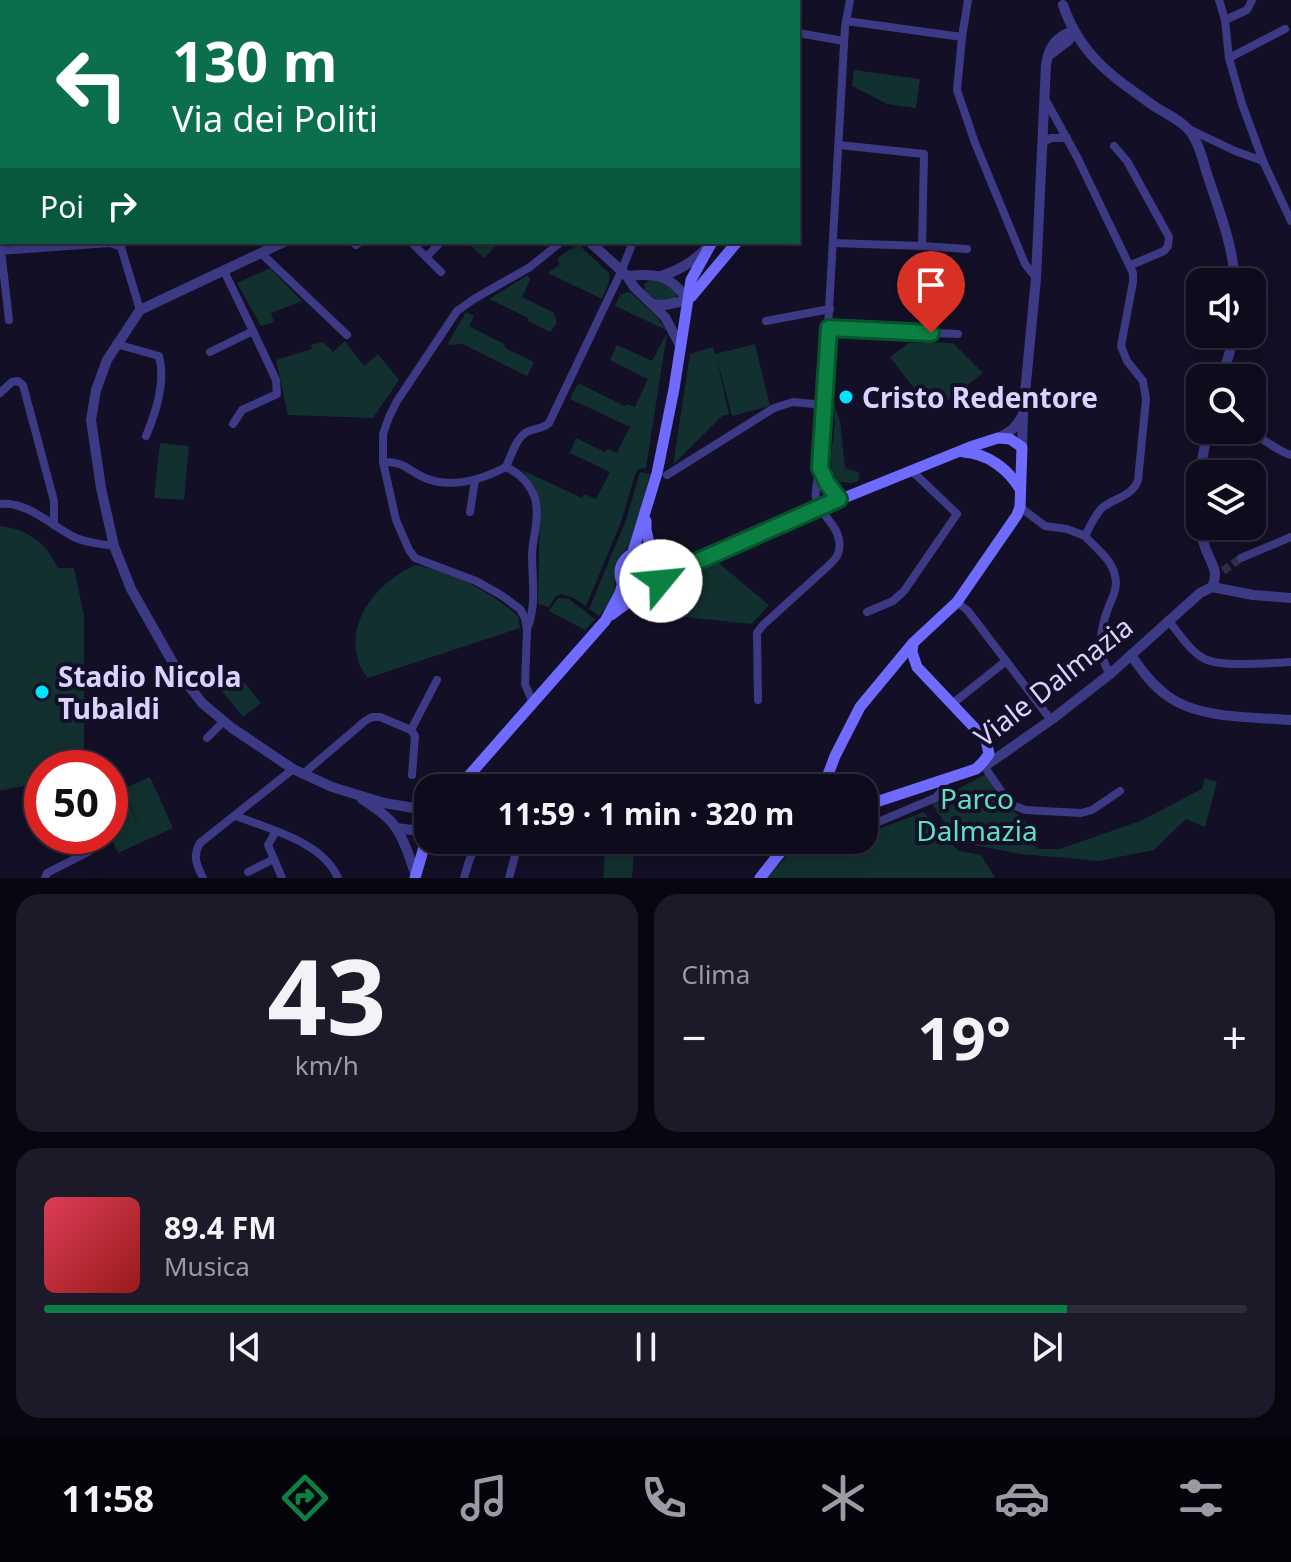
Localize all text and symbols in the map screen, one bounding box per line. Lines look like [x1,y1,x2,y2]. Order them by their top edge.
text: 130 m [172,22,337,98]
icon: left [40,32,144,136]
text: Via dei Politi [172,94,378,143]
icon: right [100,184,144,228]
text: Poi [40,186,84,227]
pin [897,251,965,333]
icon: arrive [909,263,953,307]
map controls [1186,268,1266,540]
button: sound [1186,268,1266,348]
button: search [1186,364,1266,444]
place label: Cristo Redentore [862,378,1098,416]
marker: Cristo Redentore [837,388,855,406]
button: layers [1186,460,1266,540]
position arrow [619,539,703,623]
street label: Viale Dalmazia [966,607,1140,755]
place label: Stadio Nicola Tubaldi [58,657,241,727]
marker: Stadio Nicola Tubaldi [33,683,51,701]
speed limit sign: 50 [24,750,128,854]
park label: Parco Dalmazia [916,779,1038,849]
text: 11:59 · 1 min · 320 m [498,793,794,834]
text: 43 [267,924,386,1065]
text: Clima [682,956,750,992]
text: 19° [917,996,1011,1078]
text: − [682,1007,707,1067]
text: + [1222,1007,1247,1067]
text: km/h [295,1047,359,1083]
text: 89.4 FM [164,1207,276,1248]
text: Musica [164,1248,250,1284]
icon: previous [223,1325,267,1369]
icon: pause [624,1325,668,1369]
icon: next [1025,1325,1069,1369]
icon: directions [277,1470,333,1526]
icon: music [456,1470,512,1526]
icon: phone [636,1470,692,1526]
icon: climate [815,1470,871,1526]
icon: car [994,1470,1050,1526]
icon: filters [1173,1470,1229,1526]
text: 11:58 [62,1474,154,1523]

